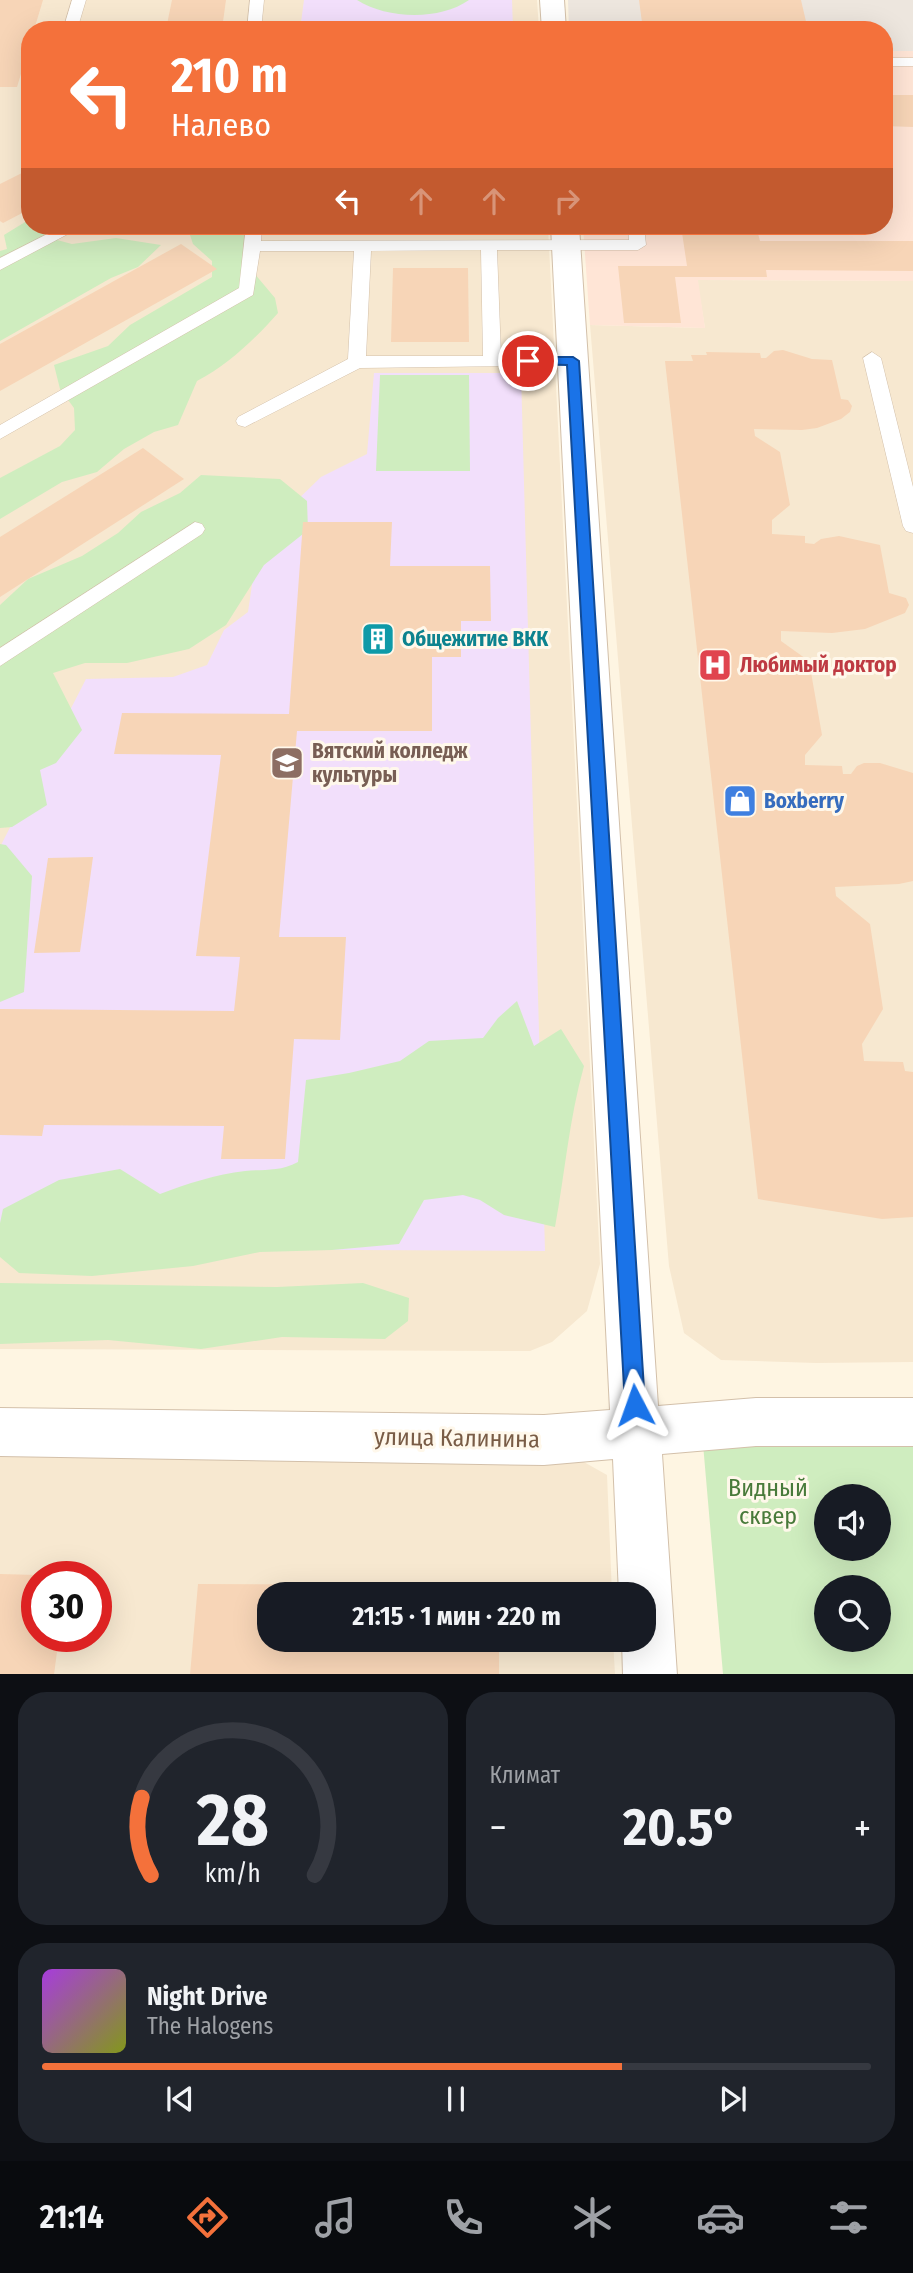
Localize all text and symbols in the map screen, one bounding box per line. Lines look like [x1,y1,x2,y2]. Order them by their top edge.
text: 210 m [171,46,288,105]
icon: left [56,49,147,140]
text: Налево [171,106,271,144]
icon: left [329,182,367,220]
icon: ahead [402,182,440,220]
icon: ahead [475,182,513,220]
icon: right [548,182,586,220]
pin [498,331,558,391]
icon: arrive [509,342,547,380]
building icon: Общежитие ВКК [359,620,397,658]
place label: Общежитие ВКК [402,626,549,652]
hospital icon: Любимый доктор [696,646,734,684]
place label: Любимый доктор [740,652,897,678]
place label: Вятский колледж культуры [312,738,468,788]
school or university icon: Вятский колледж культуры [268,744,306,782]
shop icon: Boxberry [721,782,759,820]
place label: Boxberry [764,788,845,814]
position arrow [598,1368,672,1442]
street label: улица Калинина [374,1423,540,1453]
park label: Видный сквер [728,1474,808,1530]
map controls [814,1484,891,1652]
button: sound [814,1484,891,1561]
speed limit sign: 30 [21,1561,112,1652]
button: search [814,1575,891,1652]
text: 21:15 · 1 мин · 220 m [352,1601,561,1632]
text: Климат [490,1761,560,1789]
text: 28 [196,1777,269,1864]
text: 20.5° [623,1796,737,1859]
text: − [490,1805,507,1851]
text: + [854,1805,871,1851]
text: km/h [205,1858,261,1888]
text: Night Drive [147,1981,267,2012]
text: The Halogens [147,2012,273,2040]
icon: previous [161,2080,199,2118]
icon: pause [437,2080,475,2118]
icon: next [714,2080,752,2118]
icon: directions [183,2193,232,2242]
icon: music [311,2193,360,2242]
icon: phone [439,2193,488,2242]
icon: climate [568,2193,617,2242]
icon: car [696,2193,745,2242]
icon: filters [824,2193,873,2242]
text: 21:14 [40,2198,104,2236]

